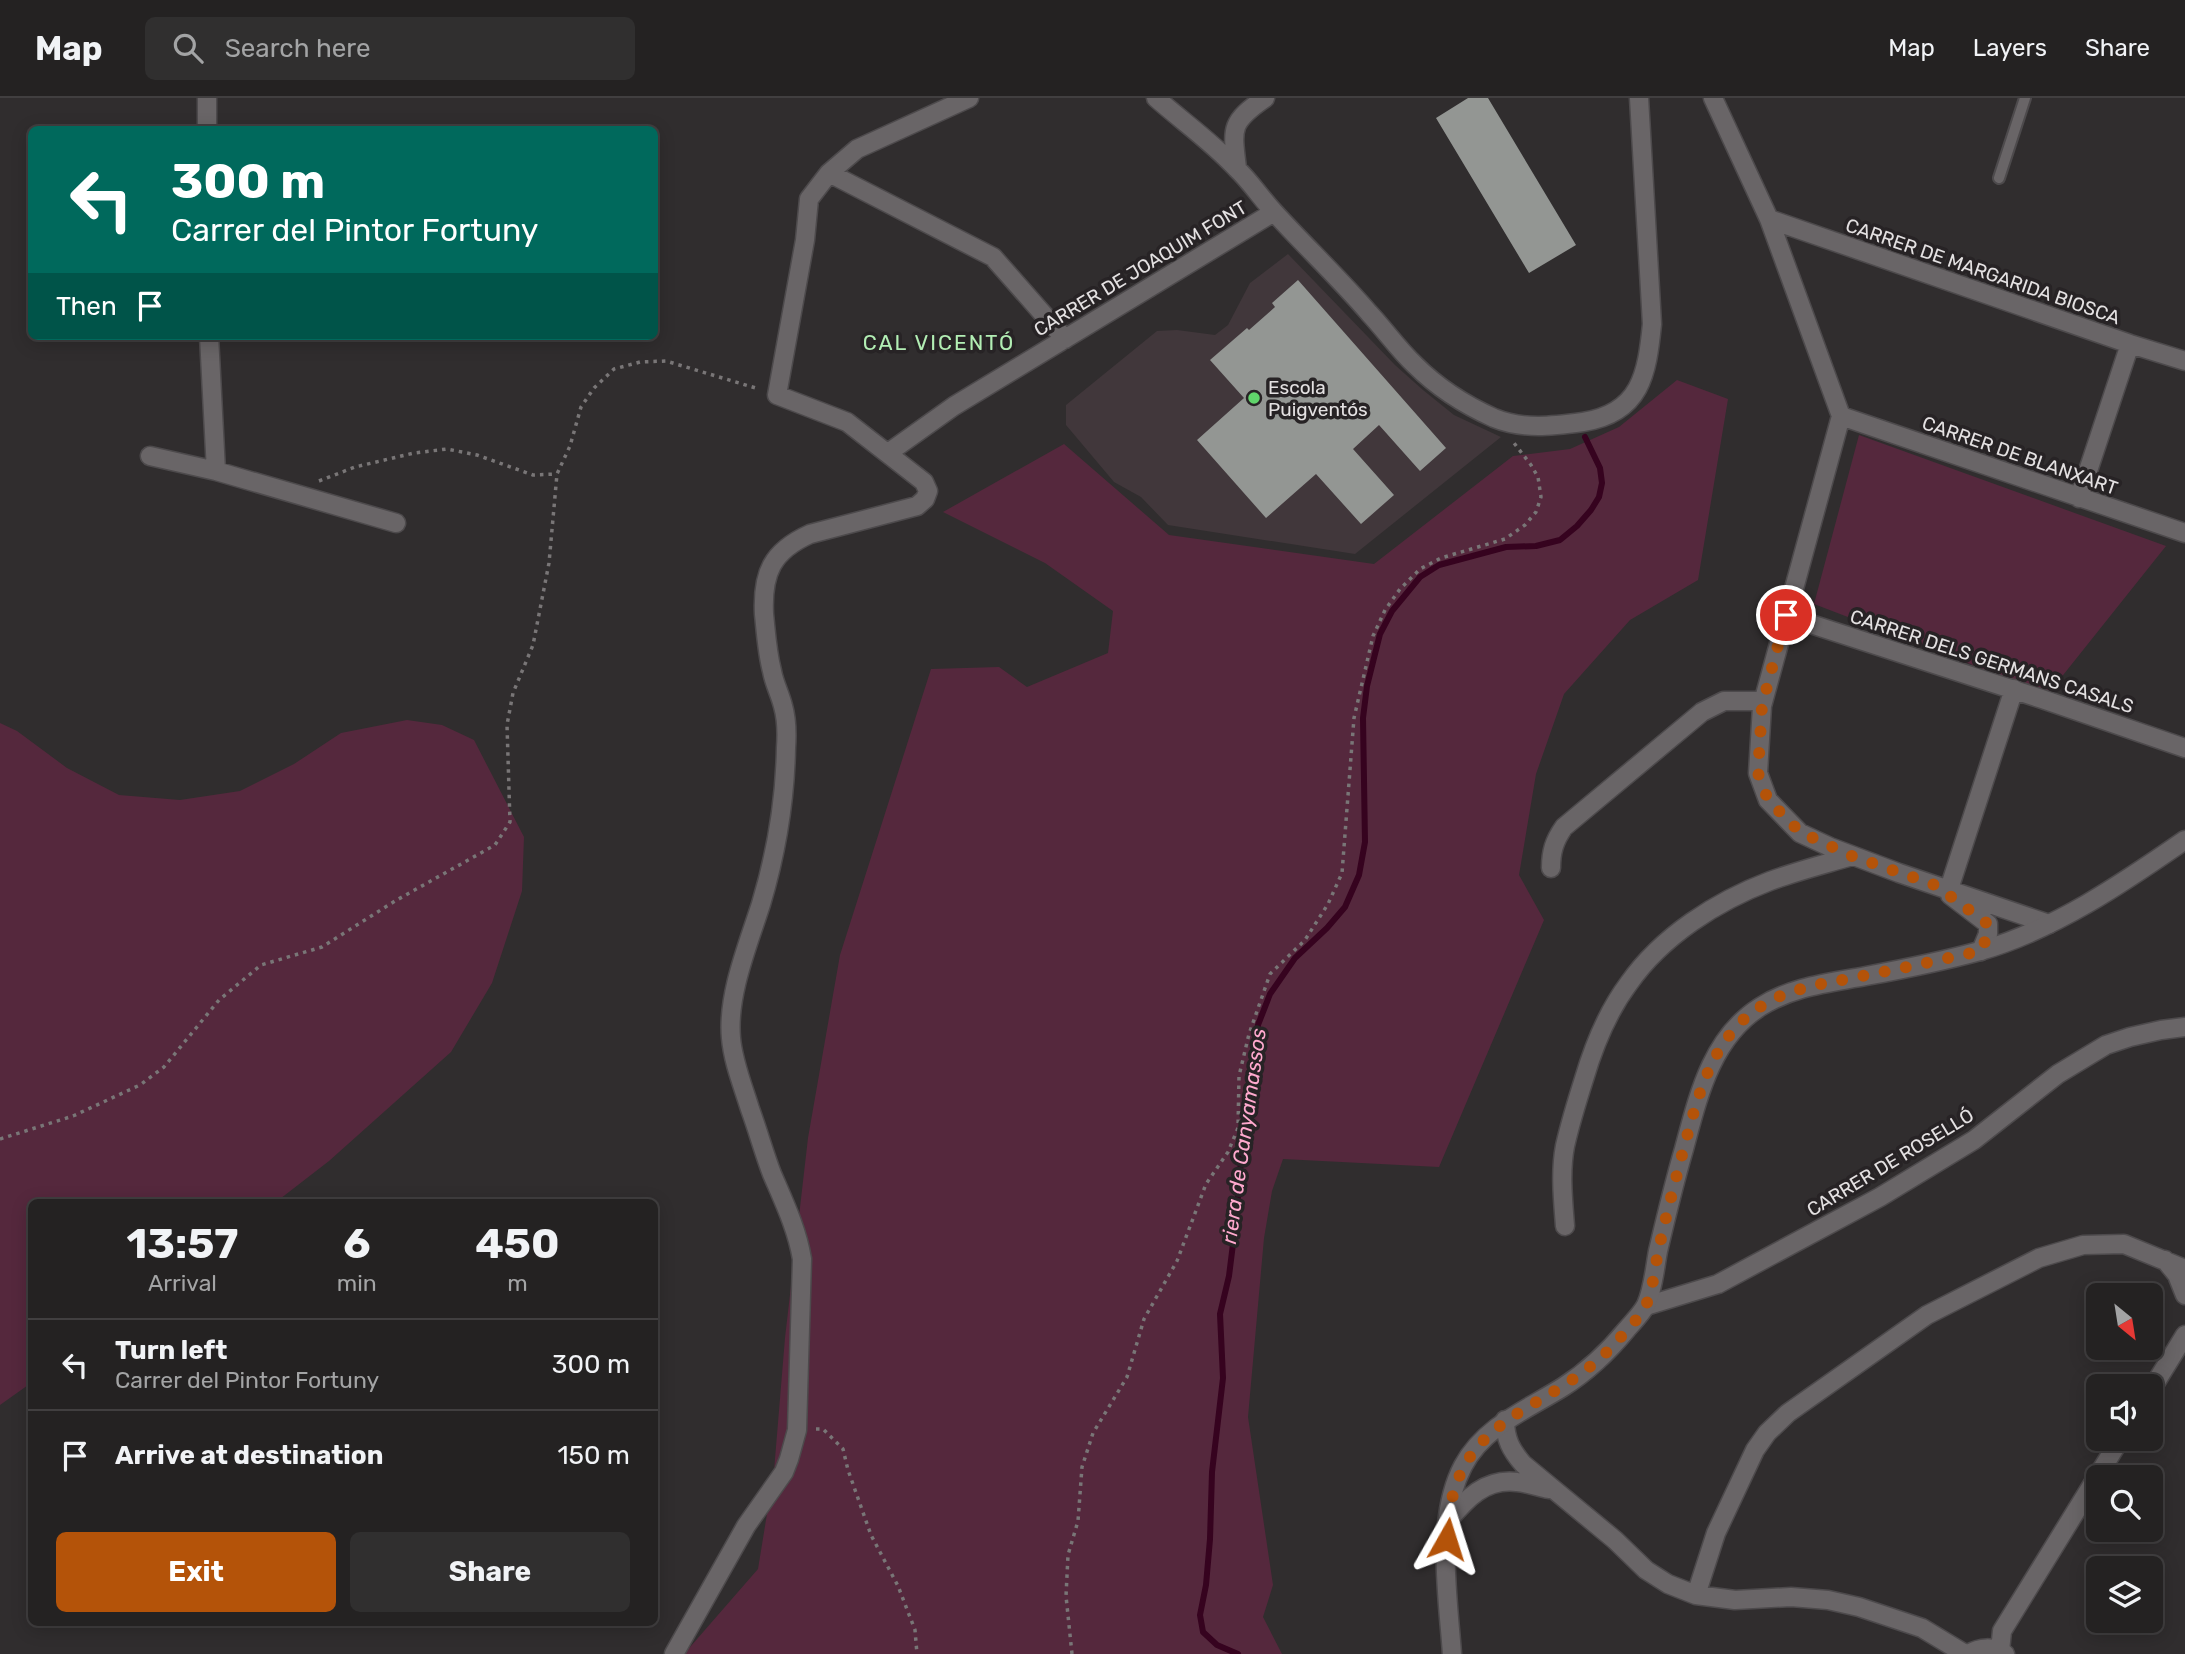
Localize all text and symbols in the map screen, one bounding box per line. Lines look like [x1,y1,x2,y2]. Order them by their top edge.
search box [145,17,635,80]
text: Map [35,29,103,68]
icon: search [169,29,207,67]
text: Search here [225,33,370,64]
text: Map [1888,34,1935,62]
text: Layers [1973,34,2047,62]
text: Share [2085,34,2150,62]
text: 300 m [171,152,325,210]
icon: left [56,154,147,245]
street label: CARRER DE JOAQUIM FONT [1030,196,1251,341]
text: Carrer del Pintor Fortuny [171,211,539,249]
street label: CARRER DE MARGARIDA BIOSCA [1843,214,2123,329]
icon: arrive [131,287,169,325]
text: Then [56,291,117,322]
district label: CAL VICENTÓ [863,330,1015,355]
place label: Escola Puigventós [1268,376,1368,421]
marker: Escola Puigventós [1246,390,1262,406]
street label: CARRER DE BLANXART [1919,411,2121,500]
pin [1756,585,1816,645]
icon: arrive [1767,596,1805,634]
street label: CARRER DELS GERMANS CASALS [1847,605,2137,718]
water label: riera de Canyamassos [1216,1026,1271,1245]
street label: CARRER DE ROSELLÓ [1803,1103,1978,1221]
text: 13:57 [126,1219,238,1269]
text: 6 [343,1219,370,1269]
text: 450 [475,1219,560,1269]
text: Arrival [148,1269,217,1297]
text: min [337,1269,377,1297]
text: m [507,1269,528,1297]
north arrow [2086,1283,2163,1360]
map controls [2086,1283,2163,1633]
text: Turn left [115,1335,227,1366]
icon: left [56,1346,94,1384]
text: 300 m [552,1349,630,1380]
text: Carrer del Pintor Fortuny [115,1366,379,1394]
button: sound [2086,1374,2163,1451]
icon: arrive [56,1437,94,1475]
text: Arrive at destination [115,1440,383,1471]
text: 150 m [557,1440,630,1471]
button: search [2086,1465,2163,1542]
position arrow [1410,1502,1484,1576]
button: Exit [56,1532,336,1612]
button: Share [350,1532,630,1612]
button: layers [2086,1556,2163,1633]

